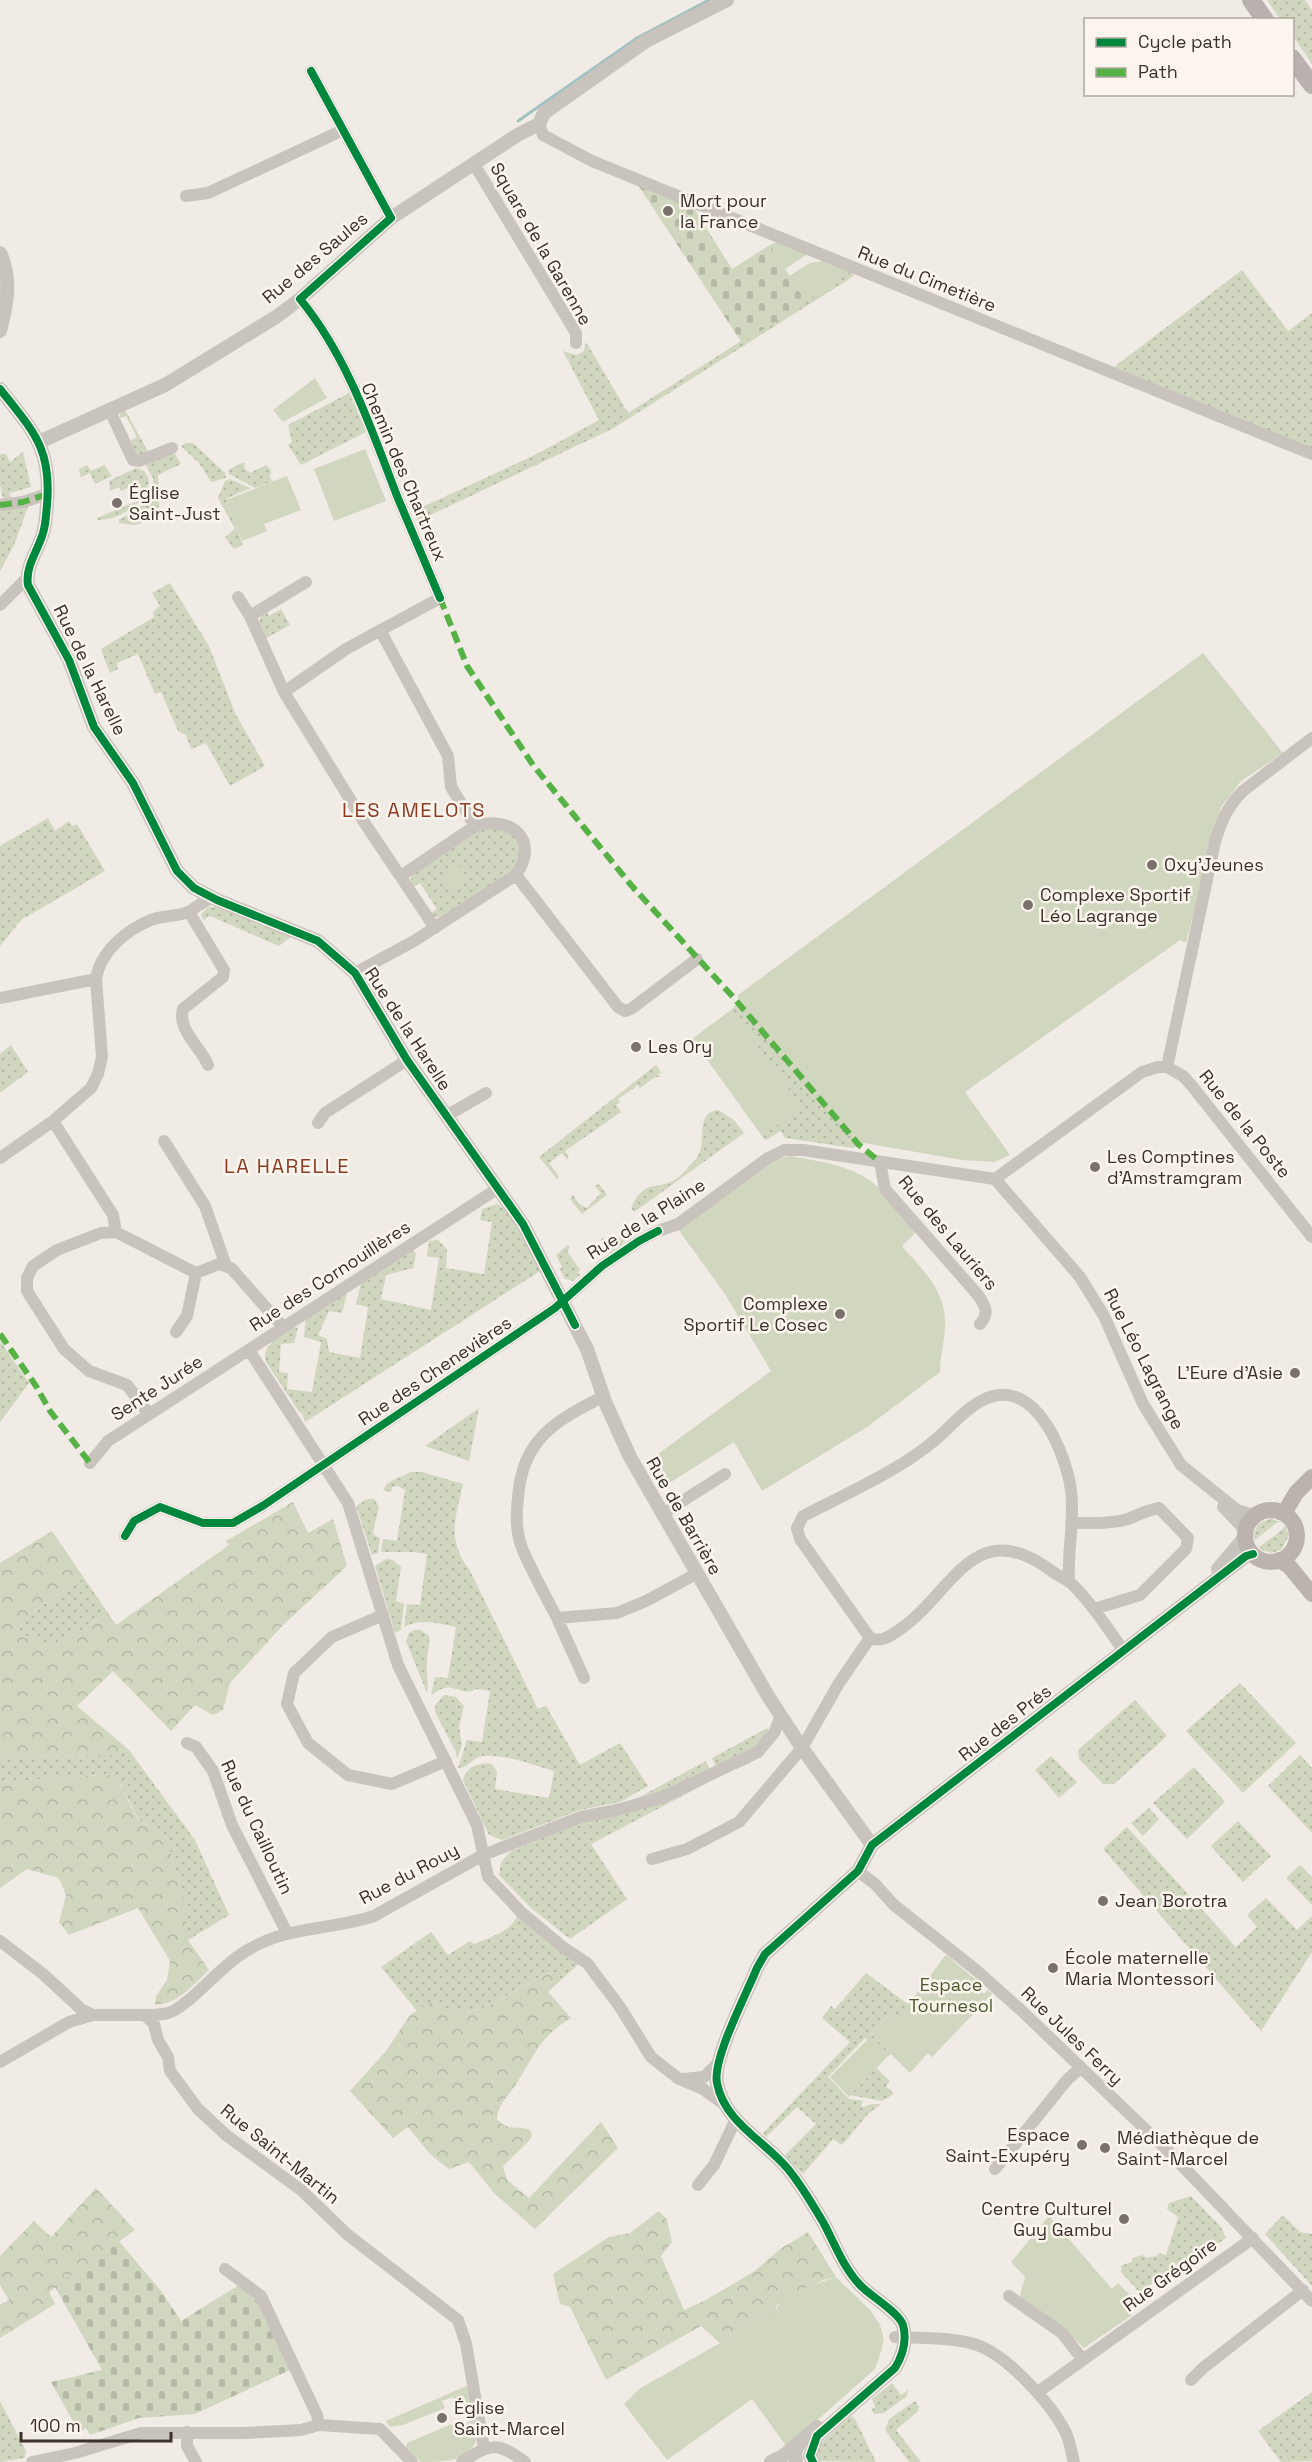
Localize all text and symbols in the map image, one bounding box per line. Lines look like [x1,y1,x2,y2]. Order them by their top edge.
legend [1084,18,1294,96]
text: Cycle path [1138,30,1232,53]
text: Path [1138,60,1178,83]
street label: Square de la Garenne [485,158,597,329]
place label: Mort pour la France [680,189,767,233]
marker: Mort pour la France [661,204,675,218]
street label: Rue des Saules [257,207,372,308]
street label: Rue du Cimetière [855,240,1000,317]
street label: Chemin des Chartreux [356,379,453,565]
place label: Église Saint-Just [129,481,221,525]
marker: Église Saint-Just [110,496,124,510]
street label: Rue de la Harelle [49,601,132,739]
district label: LES AMELOTS [342,797,486,823]
place label: Oxy'Jeunes [1164,853,1264,876]
marker: Oxy'Jeunes [1145,858,1159,872]
place label: Complexe Sportif Léo Lagrange [1040,883,1191,927]
marker: Complexe Sportif Léo Lagrange [1021,898,1035,912]
street label: Rue de la Harelle [360,963,457,1095]
place label: Les Ory [648,1035,712,1058]
marker: Les Ory [629,1040,643,1054]
street label: Rue de la Poste [1194,1065,1296,1183]
place label: Les Comptines d'Amstramgram [1107,1145,1242,1189]
district label: LA HARELLE [224,1153,350,1179]
marker: Les Comptines d'Amstramgram [1088,1160,1102,1174]
street label: Rue des Lauriers [894,1171,1003,1295]
street label: Rue de la Plaine [582,1173,709,1264]
street label: Rue des Cornouillères [245,1215,414,1336]
street label: Rue Léo Lagrange [1099,1284,1190,1433]
place label: Complexe Sportif Le Cosec [684,1292,828,1336]
marker: Complexe Sportif Le Cosec [833,1307,847,1321]
street label: Rue des Chenevières [354,1311,516,1430]
street label: Sente Jurée [107,1349,207,1426]
place label: L'Eure d'Asie [1177,1361,1283,1384]
marker: L'Eure d'Asie [1288,1366,1302,1380]
street label: Rue de Barrière [641,1453,728,1579]
street label: Rue des Prés [954,1679,1056,1766]
street label: Rue du Cailloutin [216,1756,299,1898]
street label: Rue du Rouy [355,1838,462,1909]
place label: Jean Borotra [1115,1889,1227,1912]
marker: Jean Borotra [1096,1894,1110,1908]
place label: École maternelle Maria Montessori [1065,1946,1214,1990]
marker: École maternelle Maria Montessori [1046,1961,1060,1975]
park label: Espace Tournesol [909,1973,993,2017]
street label: Rue Jules Ferry [1017,1981,1128,2090]
street label: Rue Saint-Martin [216,2098,345,2209]
place label: Espace Saint-Exupéry [945,2123,1070,2167]
place label: Médiathèque de Saint-Marcel [1117,2126,1259,2170]
marker: Espace Saint-Exupéry [1075,2138,1089,2152]
marker: Médiathèque de Saint-Marcel [1098,2141,1112,2155]
place label: Centre Culturel Guy Gambu [981,2197,1112,2241]
marker: Centre Culturel Guy Gambu [1117,2212,1131,2226]
street label: Rue Grégoire [1118,2233,1221,2316]
place label: Église Saint-Marcel [454,2396,565,2440]
scale bar [21,2405,171,2443]
marker: Église Saint-Marcel [435,2411,449,2425]
text: 100 m [30,2414,81,2437]

